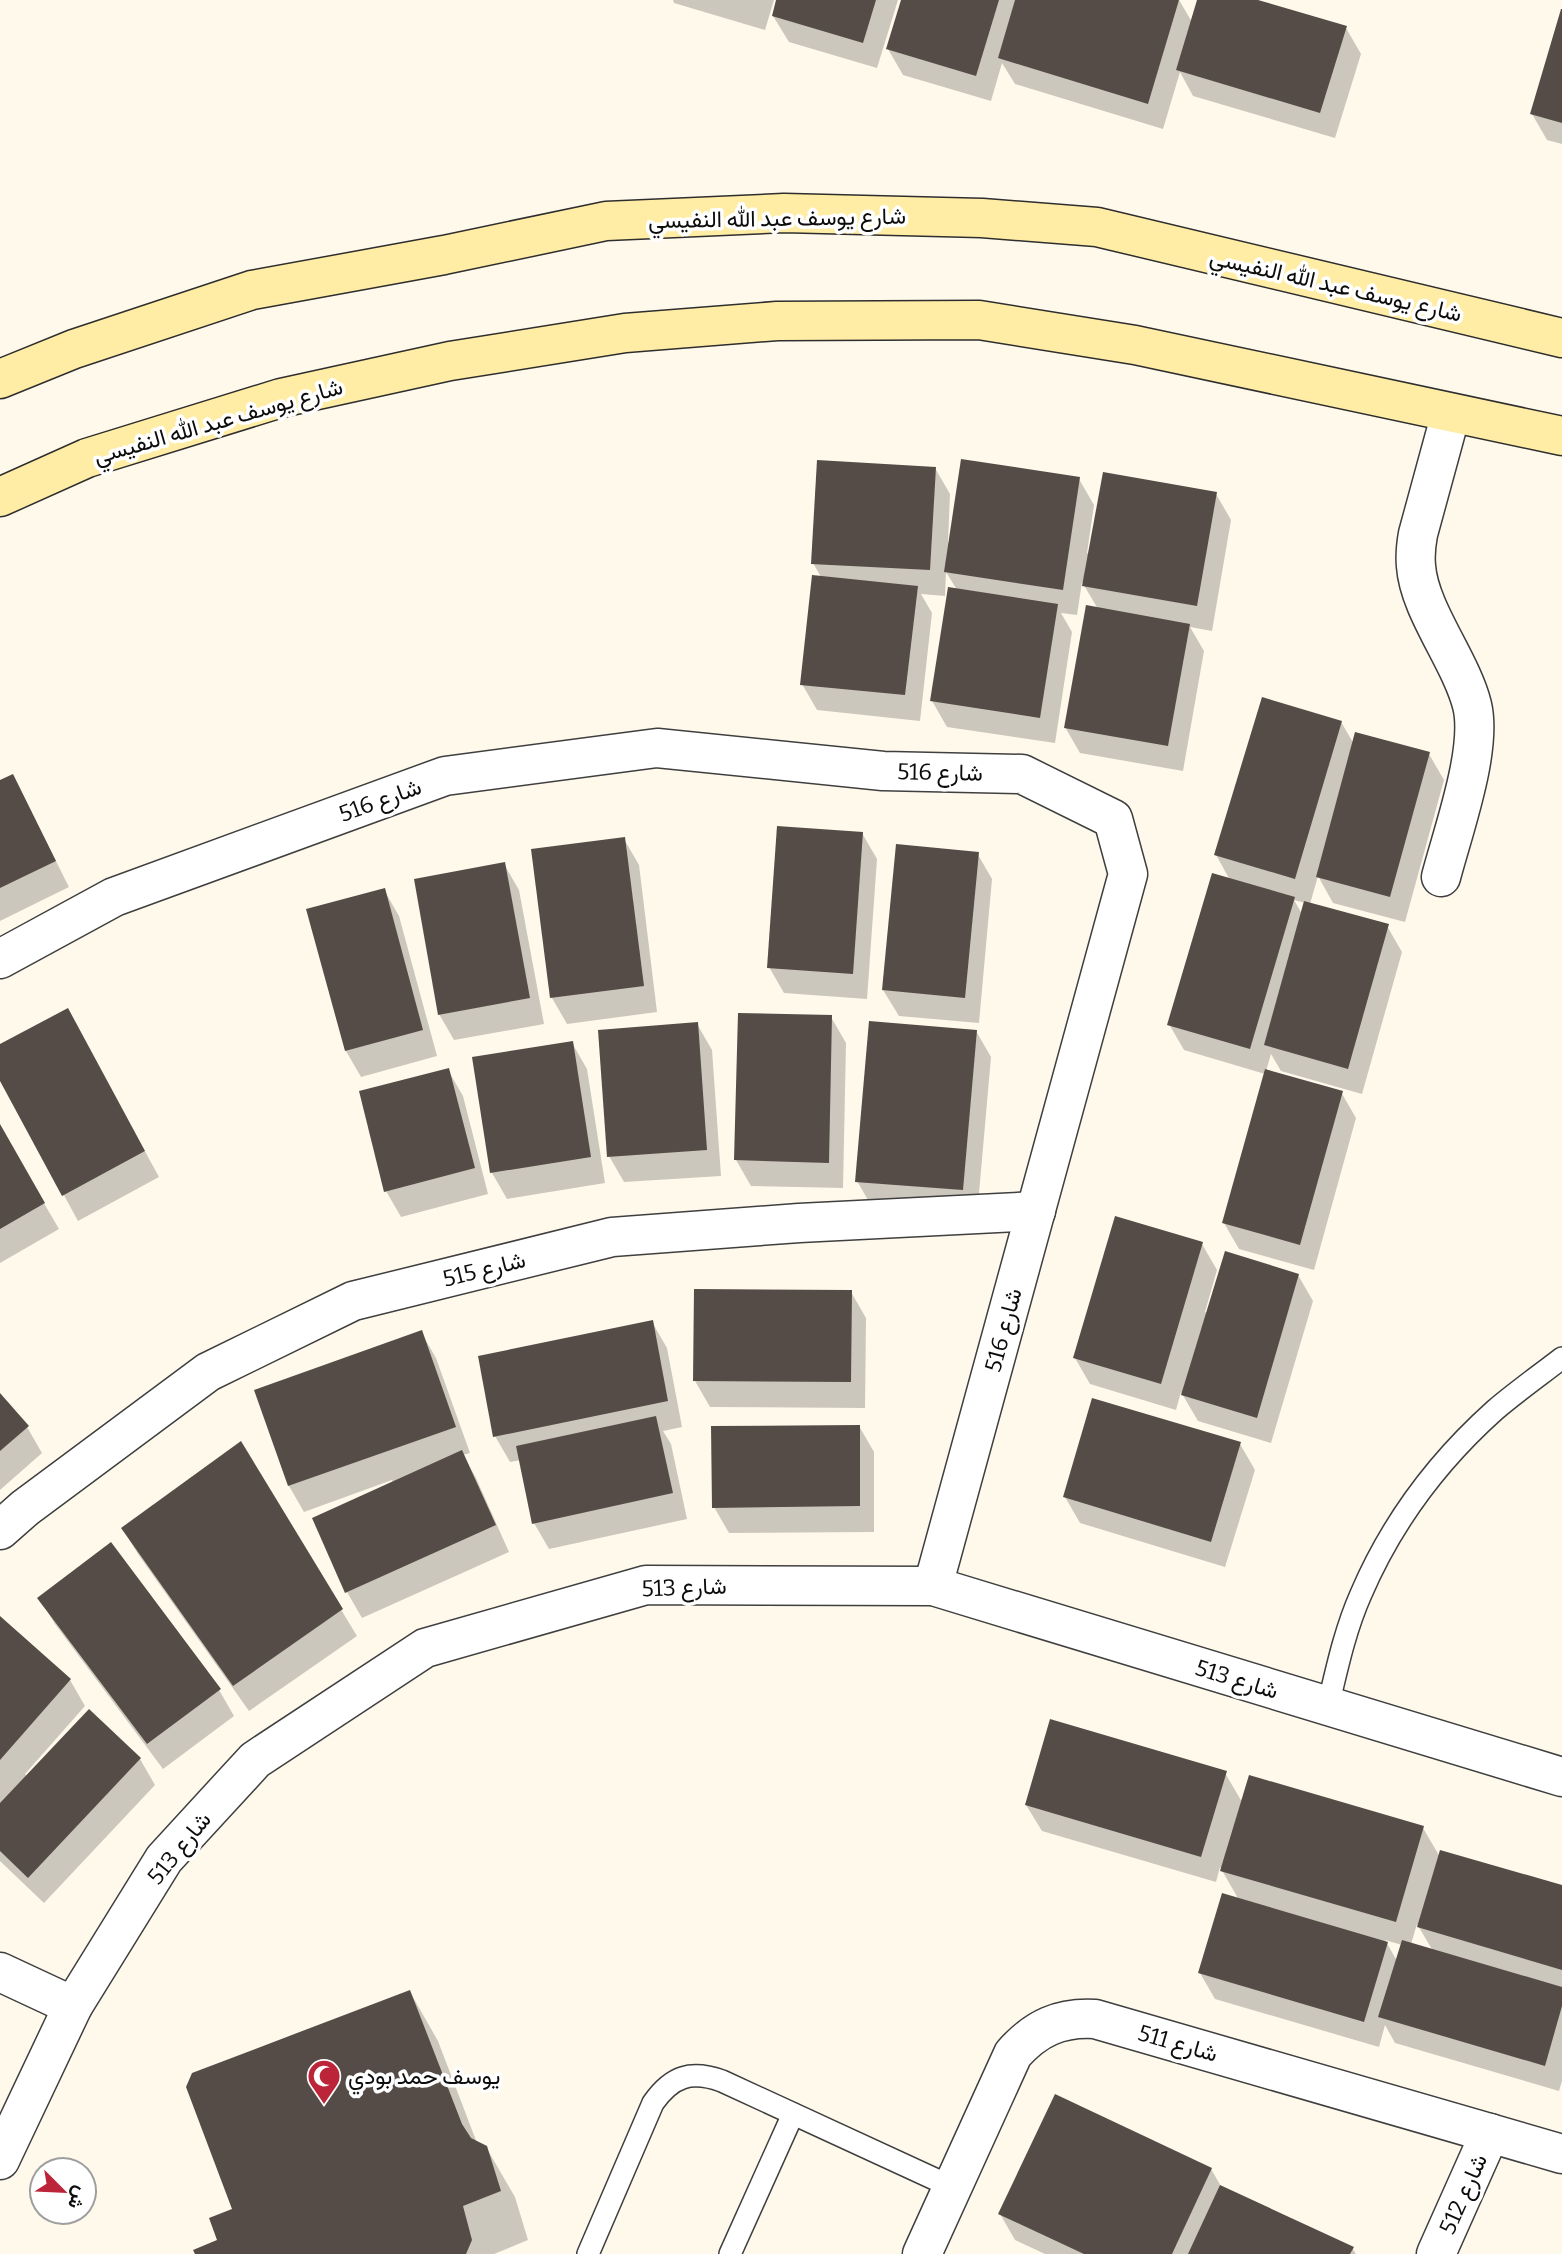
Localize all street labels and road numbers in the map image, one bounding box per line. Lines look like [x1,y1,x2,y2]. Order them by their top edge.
street label: شارع يوسف عبد الله النفيسي [648,202,906,239]
street label: شارع يوسف عبد الله النفيسي [1206,242,1465,333]
street label: شارع يوسف عبد الله النفيسي [90,372,347,475]
street label: شارع 516 [897,757,983,789]
street label: شارع 516 [335,772,426,830]
street label: شارع 515 [440,1245,529,1295]
street label: شارع 516 [978,1285,1030,1376]
street label: شارع 513 [641,1572,727,1604]
street label: شارع 513 [1192,1653,1282,1707]
street label: شارع 513 [141,1806,218,1891]
street label: شارع 511 [1134,2018,1221,2070]
street label: شارع 512 [1433,2150,1495,2239]

